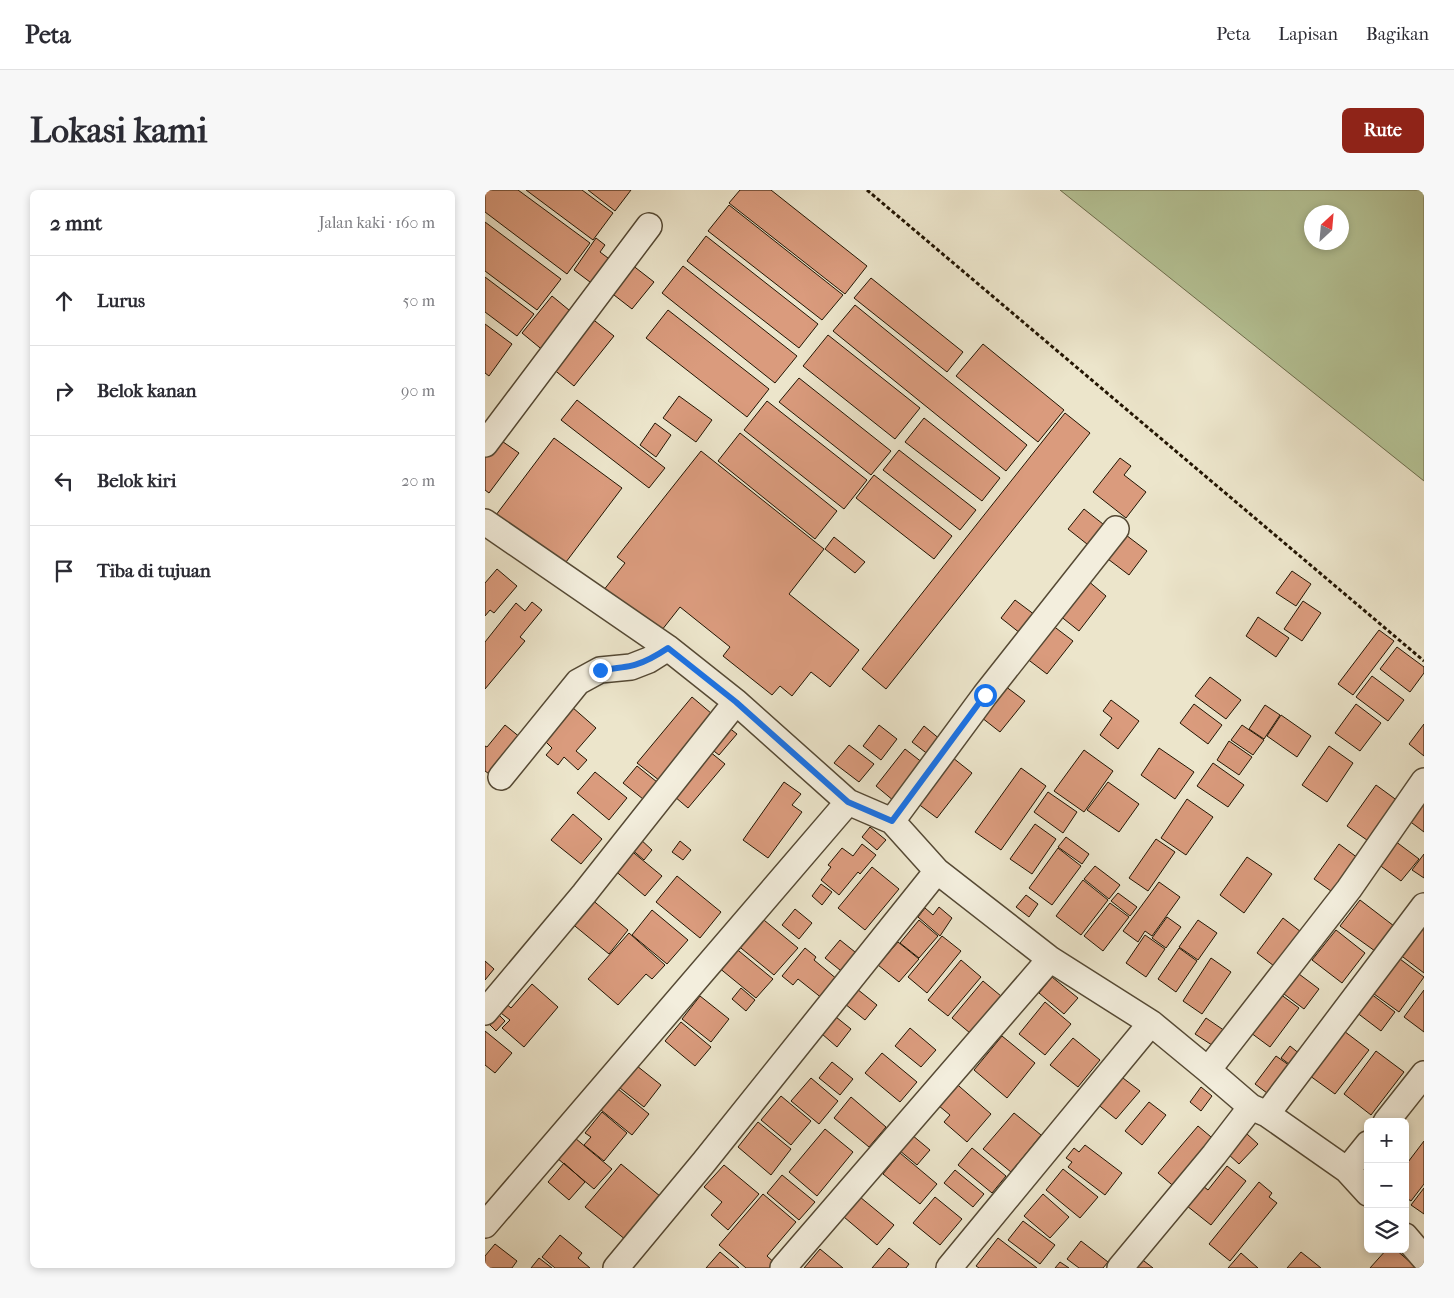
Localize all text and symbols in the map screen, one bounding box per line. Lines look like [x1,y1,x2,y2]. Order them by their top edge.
text: Peta [25,21,70,49]
text: Peta [1216,24,1250,45]
text: Lapisan [1278,24,1338,45]
text: Bagikan [1366,24,1429,45]
button: Rute [1342,108,1424,153]
text: Lokasi kami [30,110,207,151]
north arrow [1304,205,1349,250]
text: 2 mnt [50,211,102,235]
text: Jalan kaki · 160 m [319,213,435,232]
icon: ahead [50,287,78,315]
text: Lurus [97,290,145,312]
text: 50 m [403,291,435,310]
icon: right [50,377,78,405]
text: Belok kanan [97,380,197,402]
text: 90 m [401,381,435,400]
icon: left [50,467,78,495]
text: Belok kiri [97,470,176,492]
text: 20 m [401,471,435,490]
icon: arrive [50,557,78,585]
text: Tiba di tujuan [97,560,211,582]
route end [589,659,612,682]
route start [974,684,997,707]
map controls [1364,1118,1409,1253]
button: + [1364,1118,1409,1163]
button: − [1364,1163,1409,1208]
button: layers [1364,1208,1409,1253]

